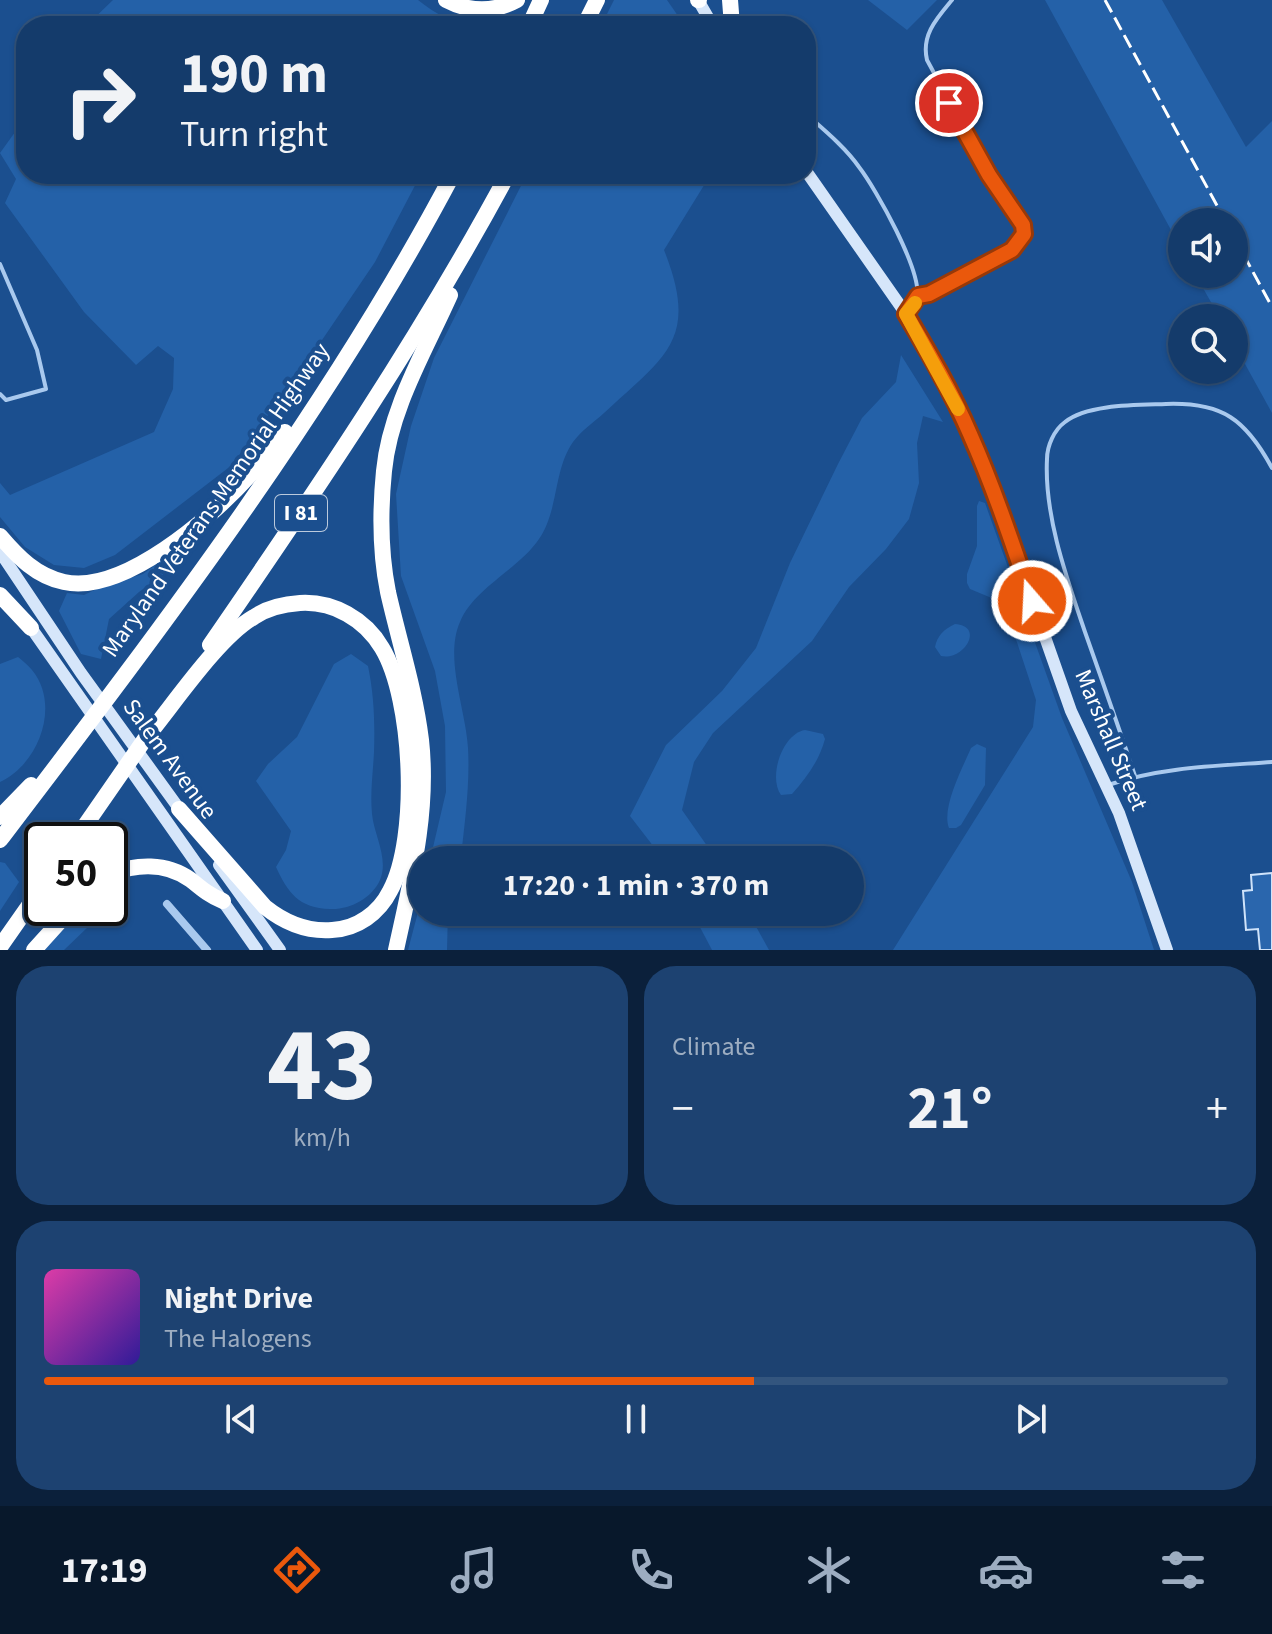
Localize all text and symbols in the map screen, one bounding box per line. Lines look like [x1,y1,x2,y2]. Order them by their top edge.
text: 190 m [180,35,328,114]
icon: right [48,48,152,152]
pin [915,69,983,137]
icon: arrive [927,81,971,125]
text: Turn right [180,109,328,160]
map controls [1168,208,1248,384]
button: sound [1168,208,1248,288]
button: search [1168,304,1248,384]
street label: Maryland Veterans Memorial Highway [94,336,338,664]
road number: I 81 [275,495,327,531]
position arrow [990,559,1074,643]
street label: Marshall Street [1066,664,1156,816]
street label: Salem Avenue [114,691,226,827]
speed limit sign: 50 [24,822,128,926]
text: 17:20 · 1 min · 370 m [503,864,769,907]
text: 43 [267,993,377,1141]
text: Climate [672,1028,756,1065]
text: 21° [907,1067,993,1152]
text: − [672,1078,694,1141]
text: + [1206,1078,1228,1141]
text: km/h [293,1119,351,1156]
text: Night Drive [164,1277,313,1320]
text: The Halogens [164,1320,312,1357]
icon: previous [219,1397,263,1441]
icon: pause [614,1397,658,1441]
icon: next [1009,1397,1053,1441]
icon: directions [269,1542,325,1598]
icon: music [446,1542,502,1598]
icon: phone [623,1542,679,1598]
icon: climate [801,1542,857,1598]
icon: car [978,1542,1034,1598]
icon: filters [1155,1542,1211,1598]
text: 17:19 [61,1545,147,1596]

